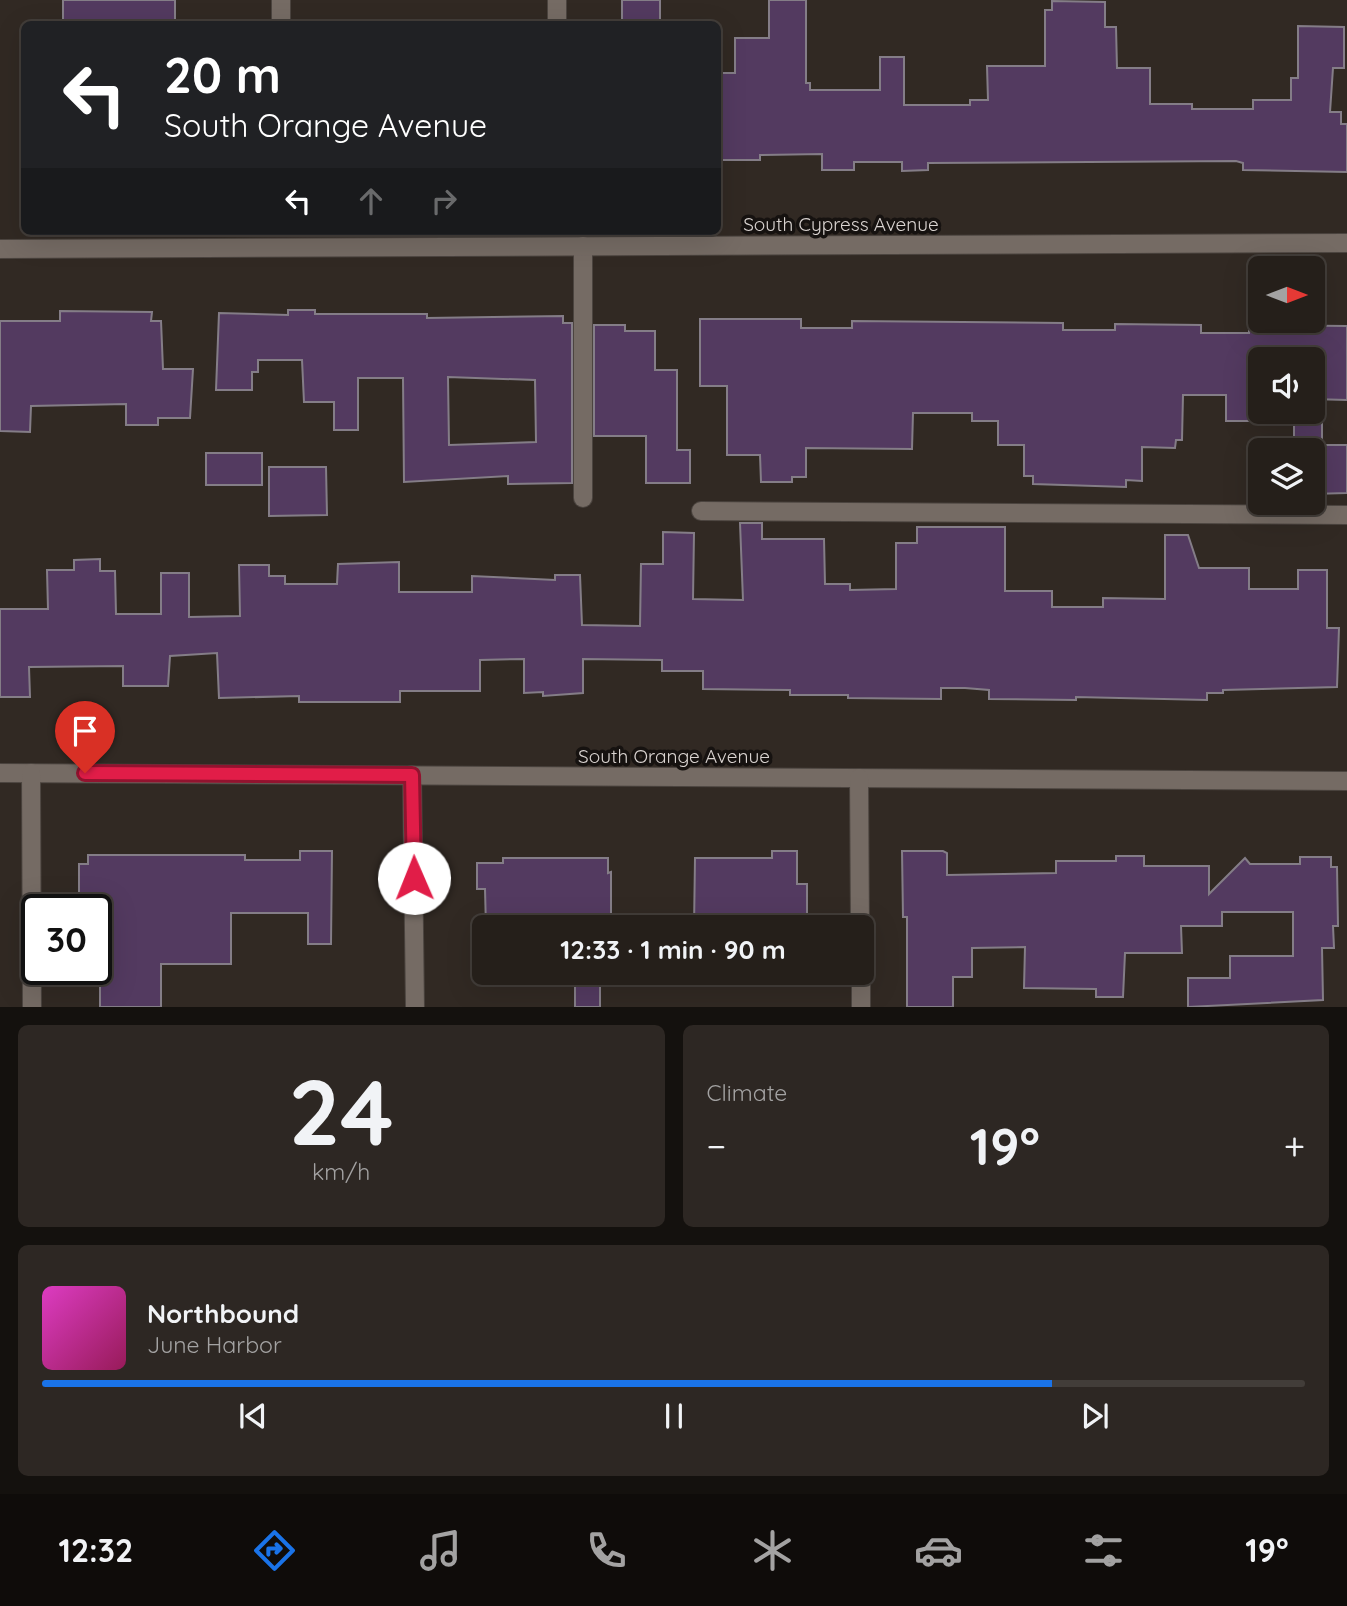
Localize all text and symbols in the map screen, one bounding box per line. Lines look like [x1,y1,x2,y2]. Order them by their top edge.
text: 20 m [164,44,281,105]
icon: left [49,49,140,140]
text: South Orange Avenue [164,105,487,145]
icon: left [279,182,317,220]
icon: ahead [352,182,390,220]
icon: right [425,182,463,220]
street label: South Cypress Avenue [743,212,939,236]
north arrow [1248,256,1325,332]
map controls [1248,256,1325,515]
button: sound [1248,347,1325,424]
button: layers [1248,438,1325,515]
pin [55,701,115,773]
icon: arrive [66,712,104,750]
street label: South Orange Avenue [578,744,770,768]
position arrow [377,841,451,915]
speed limit sign: 30 [21,894,112,985]
text: 12:33 · 1 min · 90 m [560,933,786,966]
text: 24 [289,1054,394,1168]
text: Climate [707,1078,787,1107]
text: 19° [970,1113,1040,1178]
text: − [707,1122,726,1170]
text: + [1284,1122,1305,1170]
text: km/h [312,1157,370,1186]
text: Northbound [147,1297,299,1330]
text: June Harbor [147,1330,282,1359]
icon: previous [234,1397,272,1435]
icon: pause [655,1397,693,1435]
icon: next [1076,1397,1114,1435]
icon: directions [250,1526,299,1575]
icon: music [416,1526,465,1575]
icon: phone [582,1526,631,1575]
icon: climate [748,1526,797,1575]
icon: car [914,1526,963,1575]
icon: filters [1079,1526,1128,1575]
text: 12:32 [58,1530,133,1570]
text: 19° [1245,1530,1289,1570]

